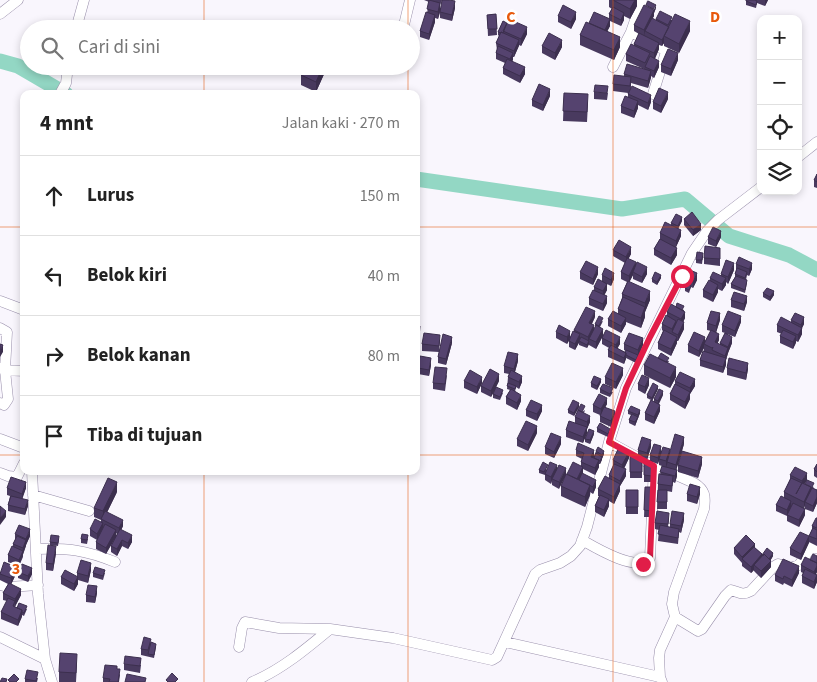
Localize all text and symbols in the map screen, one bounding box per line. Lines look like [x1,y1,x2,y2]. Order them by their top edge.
text: C [506,6,516,28]
text: D [710,6,720,28]
map controls [757,15,802,195]
button: + [757,15,802,60]
search box [20,20,420,75]
icon: search [38,34,66,62]
text: Cari di sini [78,34,160,61]
button: − [757,60,802,105]
button: locate [757,105,802,150]
text: 4 mnt [40,108,93,138]
text: Jalan kaki · 270 m [282,112,400,134]
button: layers [757,150,802,195]
icon: ahead [40,182,68,210]
text: Lurus [87,182,134,209]
text: 150 m [360,185,400,207]
icon: left [40,262,68,290]
text: Belok kiri [87,262,167,289]
text: 40 m [368,265,400,287]
route start [671,265,694,288]
icon: right [40,342,68,370]
text: Belok kanan [87,342,191,369]
text: 80 m [368,345,400,367]
icon: arrive [40,422,68,450]
text: Tiba di tujuan [87,422,202,449]
route end [632,553,655,576]
text: 3 [12,558,20,580]

